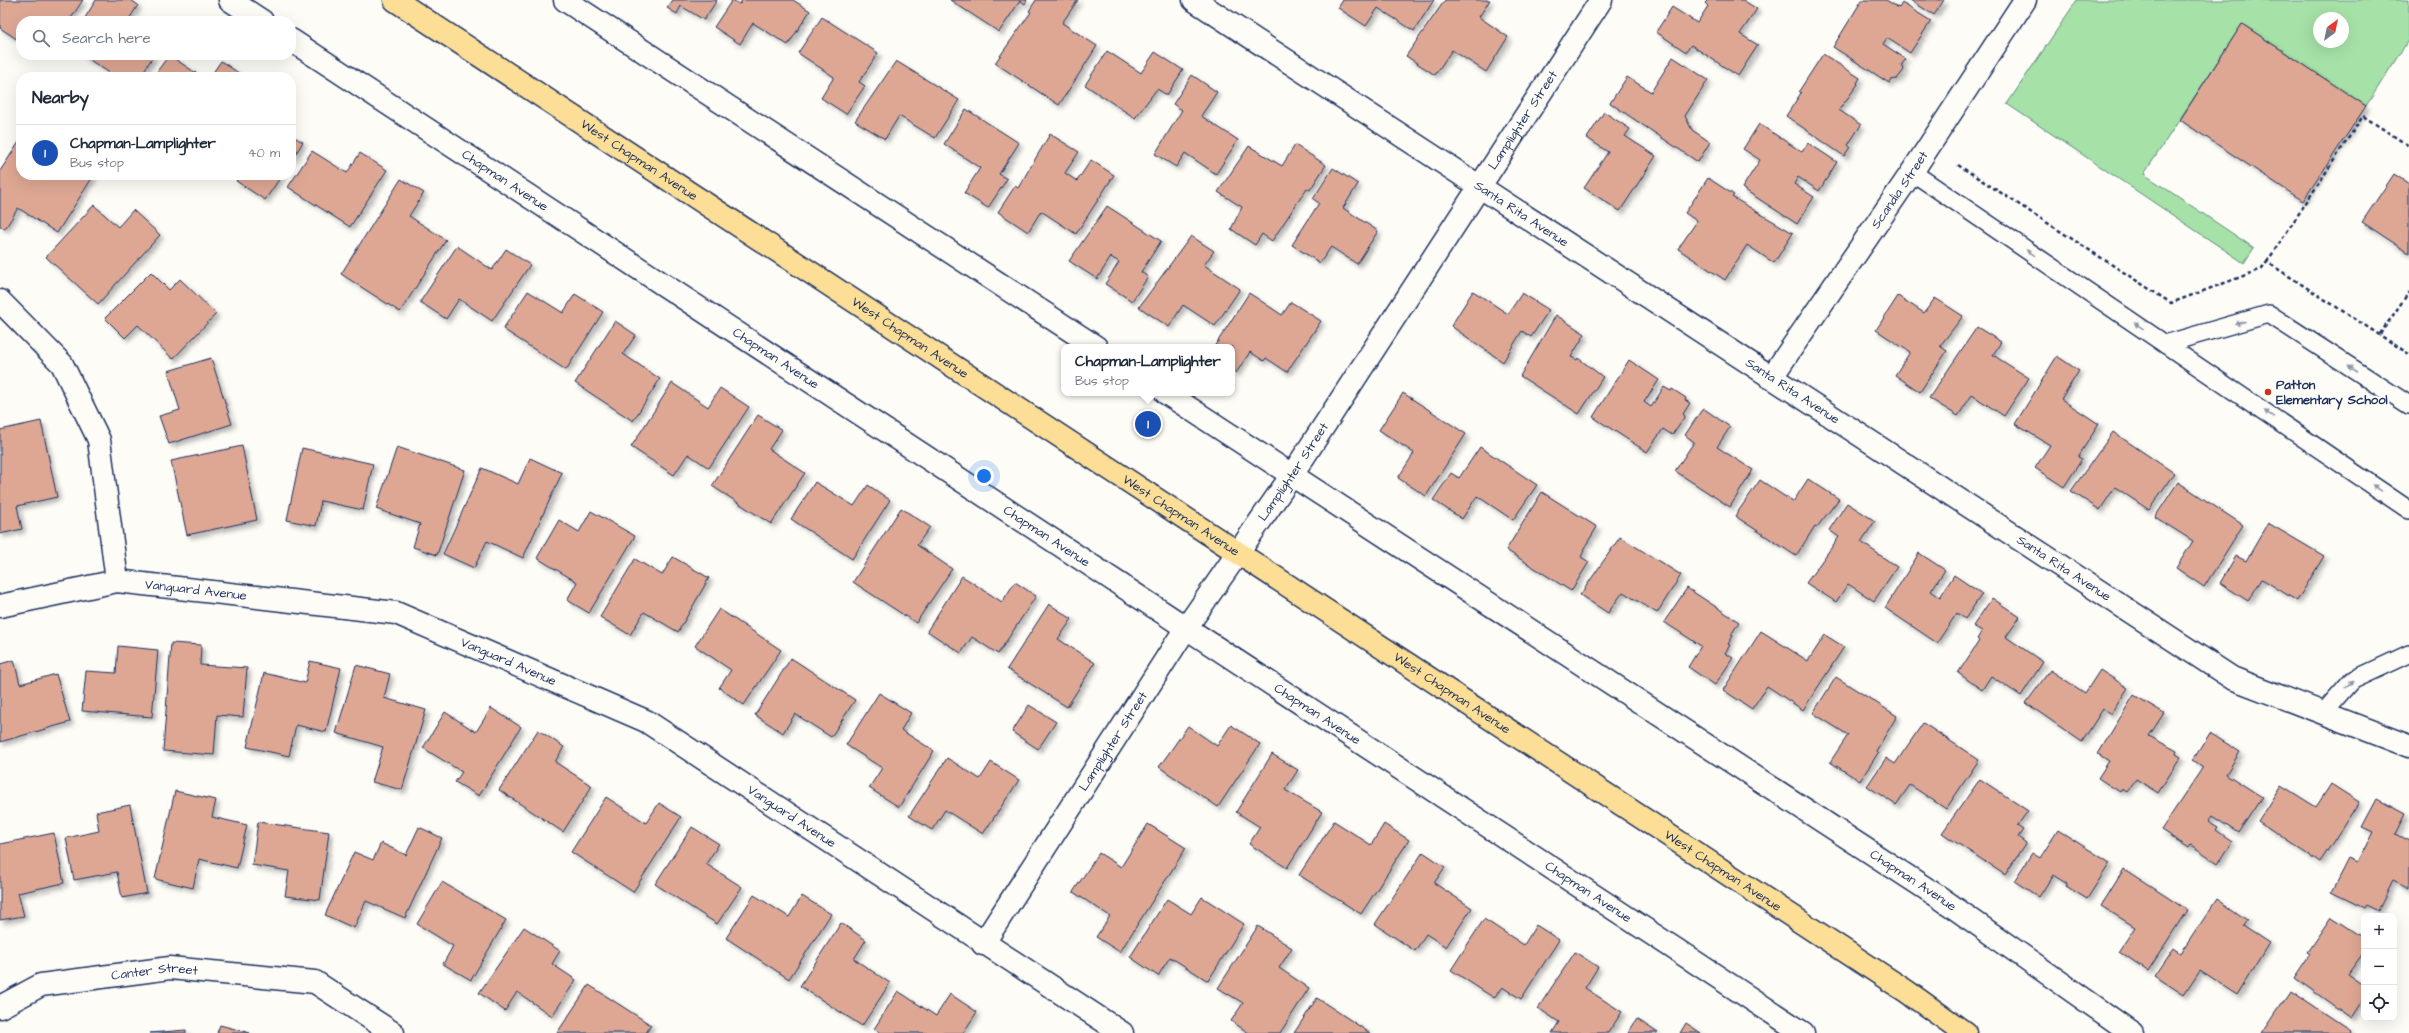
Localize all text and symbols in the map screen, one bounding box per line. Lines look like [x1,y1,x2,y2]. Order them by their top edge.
north arrow [2313,12,2349,48]
search box [16,16,296,60]
icon: search [30,27,52,49]
text: Search here [62,28,151,49]
street label: Lamplighter Street [1484,66,1562,173]
text: Nearby [32,86,89,110]
street label: West Chapman Avenue [577,115,701,205]
text: Chapman-Lamplighter [70,133,216,154]
text: 1 [44,144,46,162]
text: 40 m [248,144,280,162]
street label: Chapman Avenue [458,145,552,216]
street label: Scandia Street [1867,147,1933,232]
text: Bus stop [70,154,124,172]
street label: Santa Rita Avenue [1471,176,1572,251]
one-way arrow [2026,249,2036,257]
street label: West Chapman Avenue [848,293,972,383]
one-way arrow [2234,320,2246,326]
one-way arrow [2133,322,2144,330]
street label: Chapman Avenue [729,323,823,393]
popup [1061,344,1235,396]
text: Chapman-Lamplighter [1075,351,1221,372]
street label: Santa Rita Avenue [1742,354,1843,428]
one-way arrow [2348,365,2358,373]
text: Bus stop [1075,372,1129,390]
place label: Patton Elementary School [2276,376,2388,410]
marker: Patton Elementary School [2263,387,2273,397]
pin: 1 [1135,409,1161,439]
one-way arrow [2264,411,2275,418]
street label: Lamplighter Street [1254,419,1333,525]
your location [974,466,994,486]
street label: West Chapman Avenue [1119,471,1243,560]
one-way arrow [2372,484,2382,492]
street label: Chapman Avenue [1000,501,1093,571]
street label: Santa Rita Avenue [2013,531,2115,606]
street label: Vanguard Avenue [144,575,248,605]
street label: Vanguard Avenue [458,633,559,690]
street label: West Chapman Avenue [1390,648,1514,738]
street label: Chapman Avenue [1271,679,1364,749]
one-way arrow [2344,680,2354,689]
street label: Lamplighter Street [1075,687,1152,795]
street label: Vanguard Avenue [744,781,840,852]
street label: West Chapman Avenue [1661,826,1785,916]
street label: Chapman Avenue [1866,845,1960,916]
street label: Chapman Avenue [1541,857,1635,927]
map controls [2361,913,2397,1021]
button: + [2361,913,2397,949]
button: − [2361,949,2397,985]
street label: Canter Street [110,959,199,985]
button: locate [2361,985,2397,1021]

